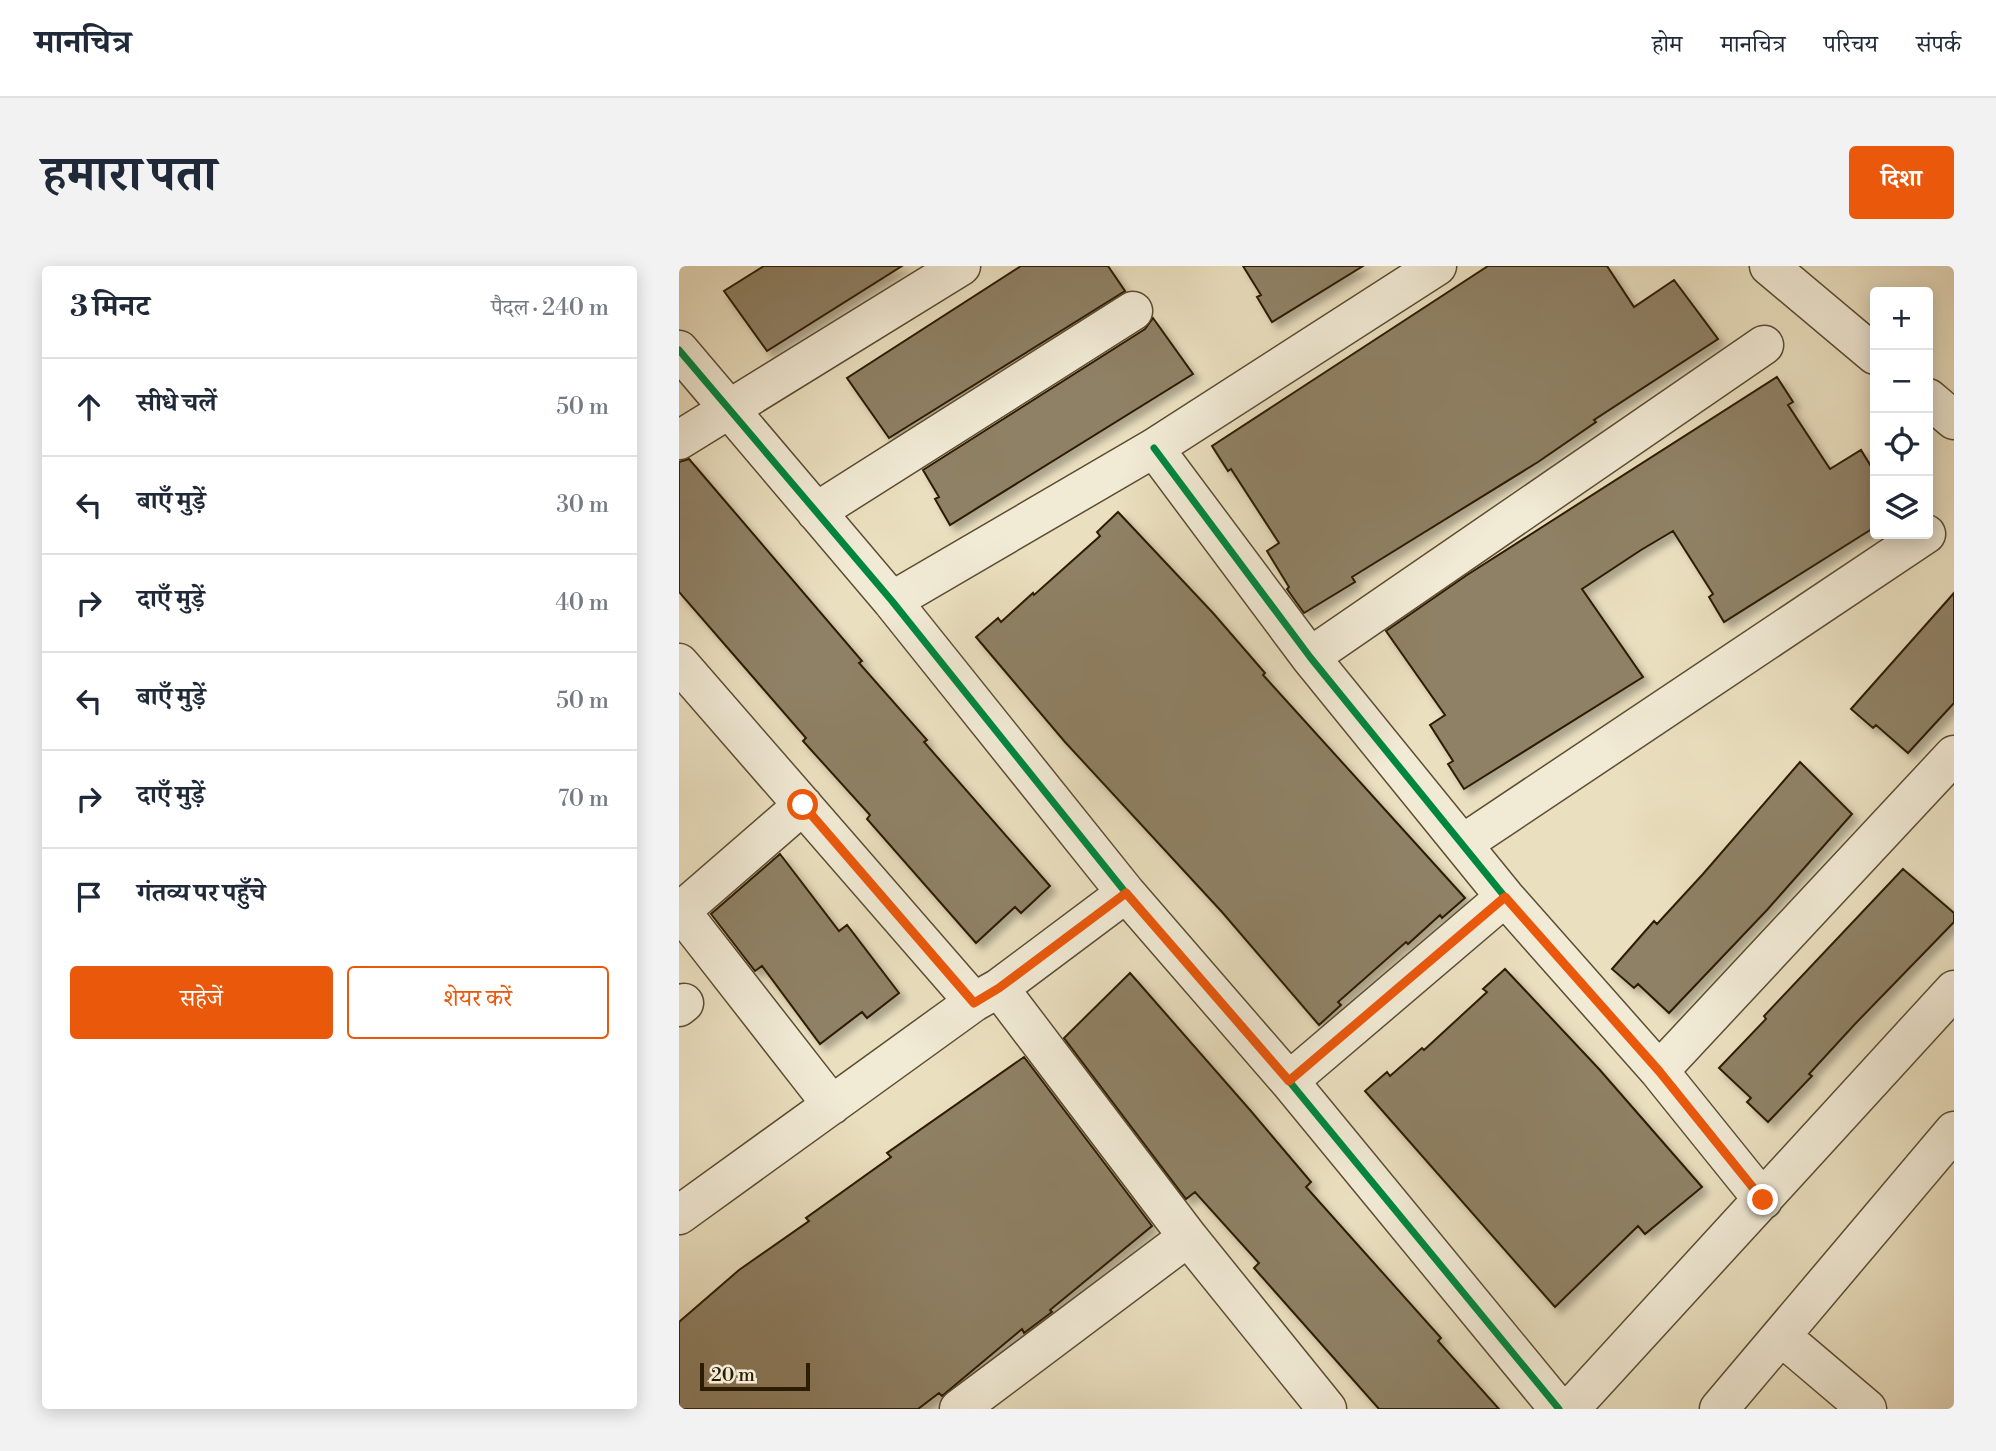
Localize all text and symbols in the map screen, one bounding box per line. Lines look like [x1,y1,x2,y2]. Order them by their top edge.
text: मानचित्र [35,23,131,64]
text: होम [1652,30,1682,60]
text: मानचित्र [1720,30,1786,60]
text: परिचय [1824,30,1878,60]
text: संपर्क [1916,30,1961,60]
text: हमारा पता [42,145,217,206]
button: दिशा [1849,146,1954,219]
map controls [1870,287,1933,539]
button: + [1870,287,1933,350]
text: 3 मिनट [70,288,150,326]
text: पैदल · 240 m [491,294,609,322]
button: − [1870,350,1933,413]
text: सीधे चलें [137,387,217,419]
icon: ahead [70,388,108,426]
text: 50 m [556,393,609,421]
button: locate [1870,413,1933,476]
button: layers [1870,476,1933,539]
text: बाएँ मुड़ें [137,485,206,517]
icon: left [70,486,108,524]
text: 30 m [556,491,609,519]
text: दाएँ मुड़ें [137,583,205,615]
icon: right [70,584,108,622]
text: 40 m [555,589,609,617]
text: बाएँ मुड़ें [137,681,206,713]
icon: left [70,682,108,720]
text: 50 m [556,687,609,715]
text: दाएँ मुड़ें [137,779,205,811]
icon: right [70,780,108,818]
text: 70 m [558,785,609,813]
route start [787,789,818,820]
text: गंतव्य पर पहुँचे [137,877,266,909]
icon: arrive [70,878,108,916]
button: सहेजें [70,966,333,1039]
button: शेयर करें [347,966,609,1039]
route end [1747,1184,1778,1215]
scale bar [700,1360,810,1392]
text: 20 m [711,1363,755,1387]

